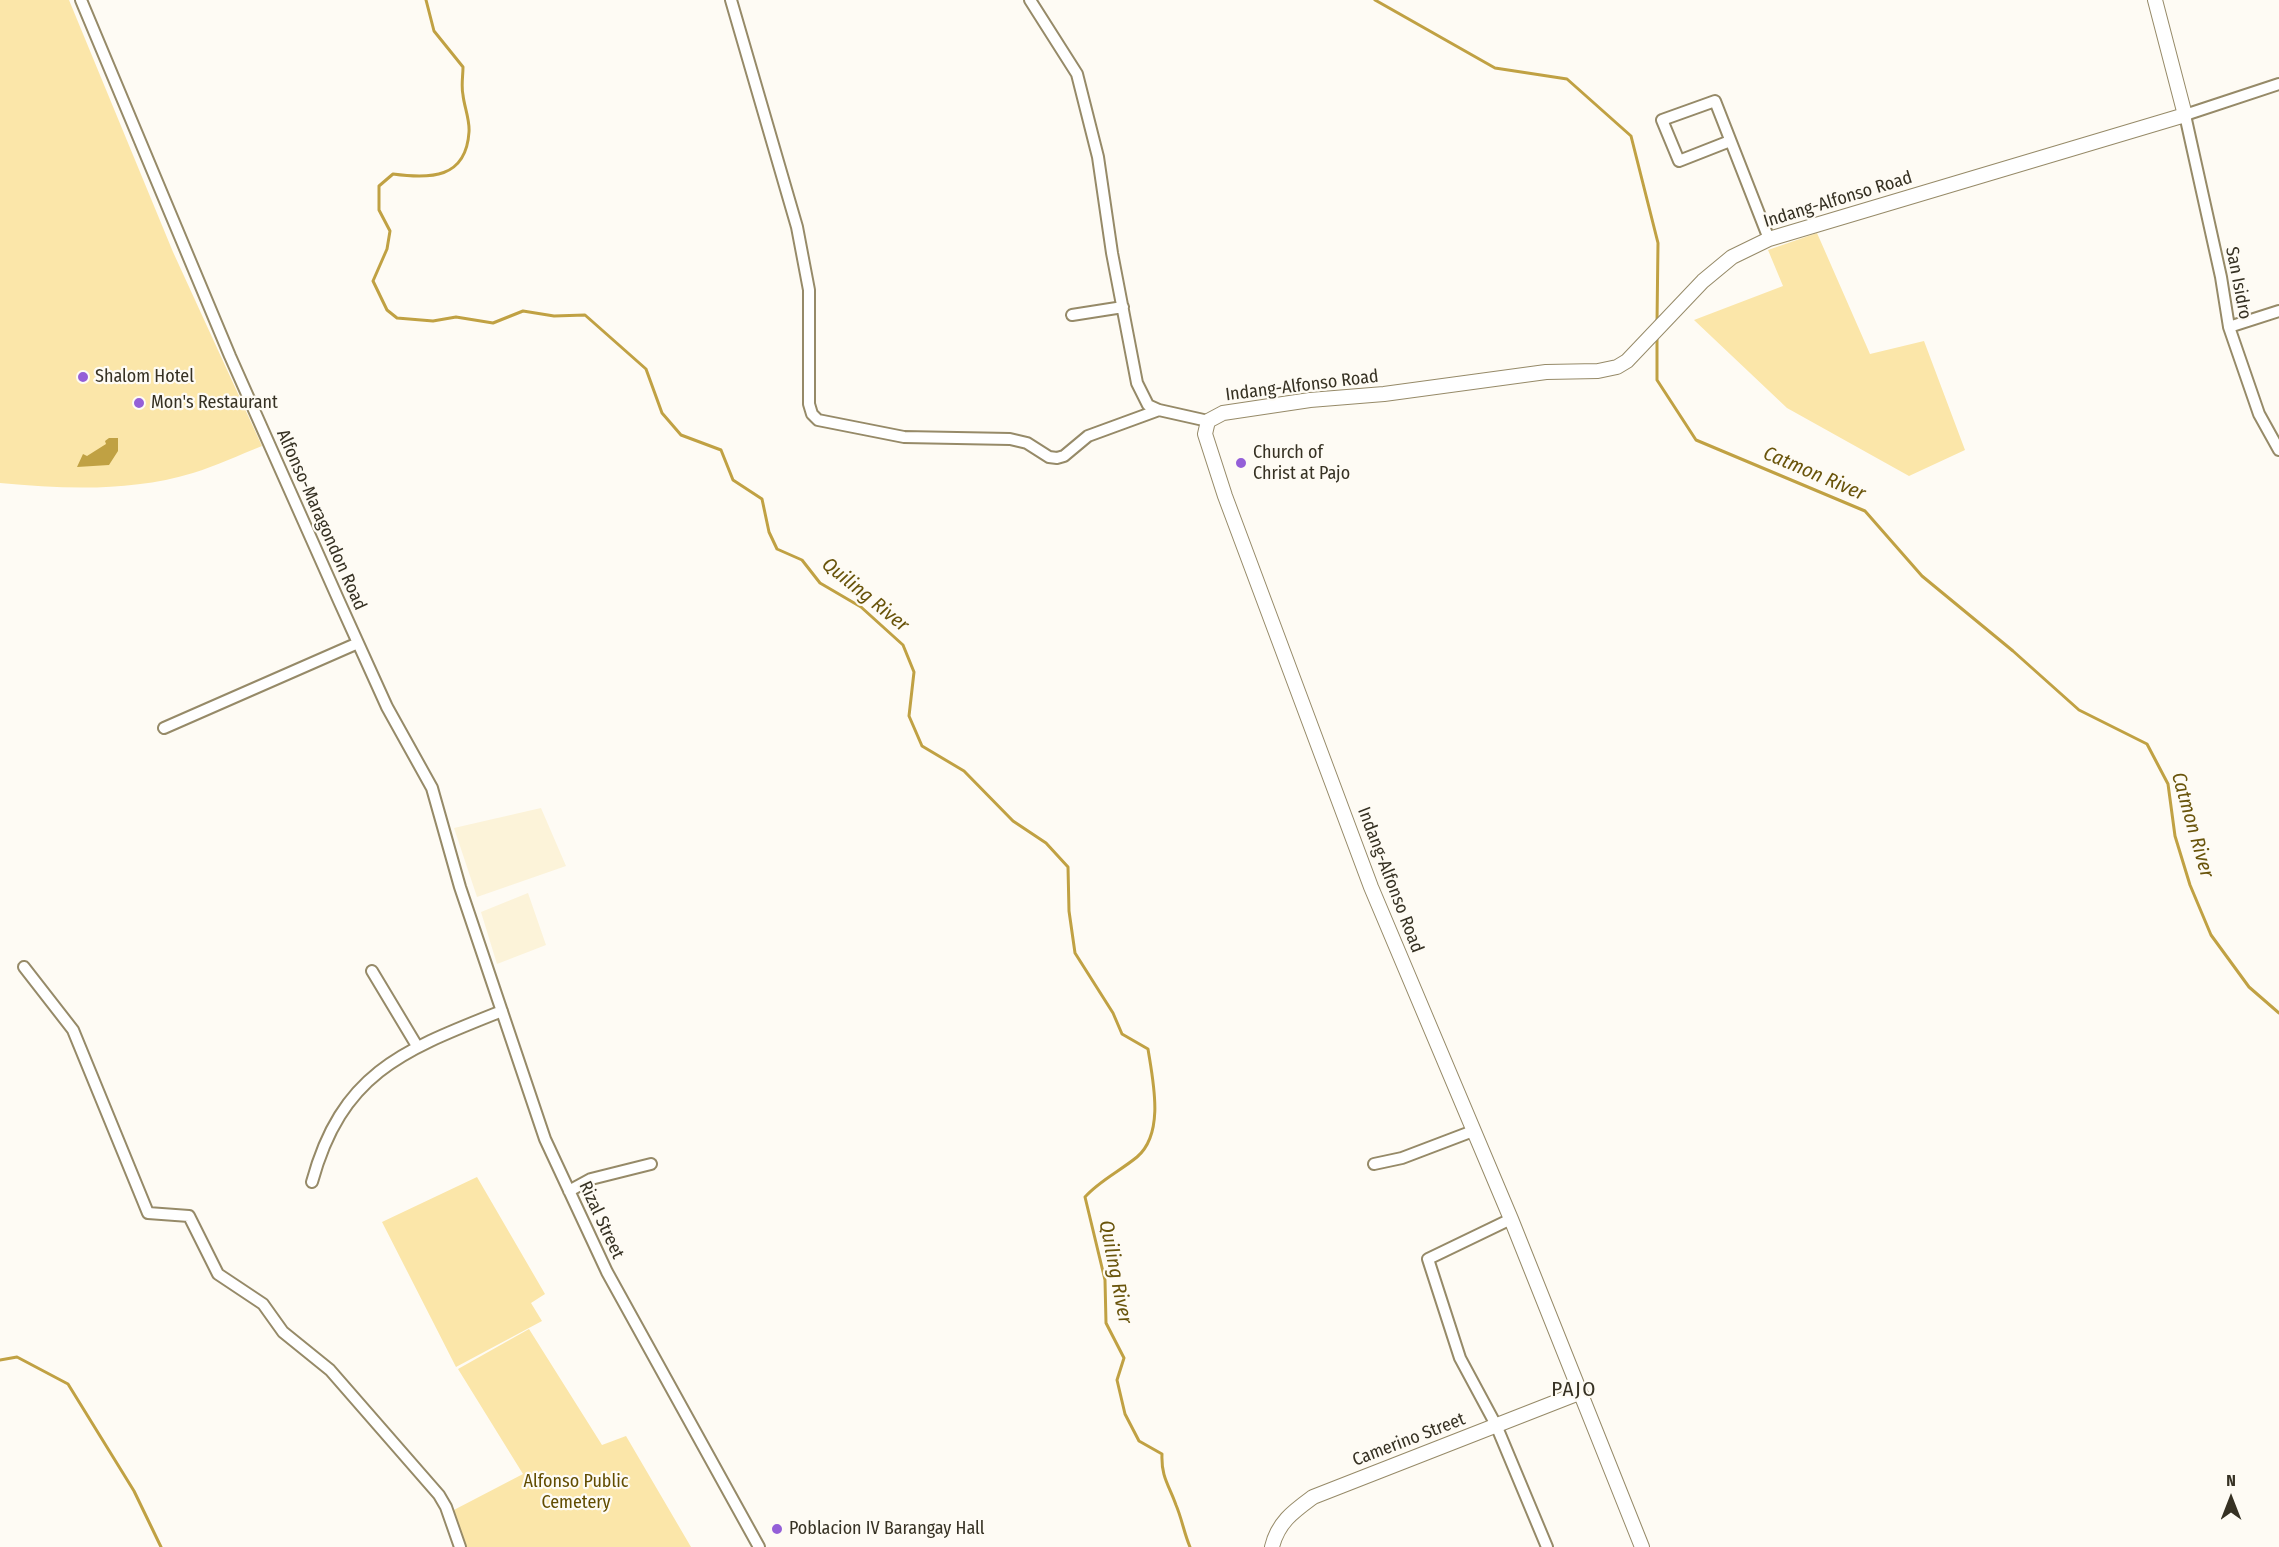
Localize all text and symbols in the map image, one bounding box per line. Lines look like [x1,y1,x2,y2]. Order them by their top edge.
street label: Indang-Alfonso Road [1761,167,1915,233]
street label: San Isidro [2220,245,2256,321]
place label: Shalom Hotel [95,366,194,388]
street label: Indang-Alfonso Road [1224,366,1380,406]
marker: Shalom Hotel [76,370,90,384]
place label: Mon's Restaurant [151,392,278,414]
marker: Mon's Restaurant [132,396,146,410]
street label: Alfonso-Maragondon Road [271,426,371,614]
place label: Church of Christ at Pajo [1253,442,1350,484]
water label: Catmon River [1759,442,1869,506]
marker: Church of Christ at Pajo [1234,456,1248,470]
water label: Quiling River [817,553,913,637]
water label: Catmon River [2166,770,2218,880]
street label: Indang-Alfonso Road [1352,804,1428,956]
street label: Rizal Street [574,1178,628,1262]
water label: Quiling River [1093,1218,1137,1326]
district label: PAJO [1551,1377,1597,1403]
street label: Camerino Street [1350,1409,1468,1471]
north arrow [2201,1469,2261,1529]
park label: Alfonso Public Cemetery [524,1471,628,1514]
text: N [2226,1471,2236,1490]
place label: Poblacion IV Barangay Hall [789,1518,985,1540]
marker: Poblacion IV Barangay Hall [770,1522,784,1536]

